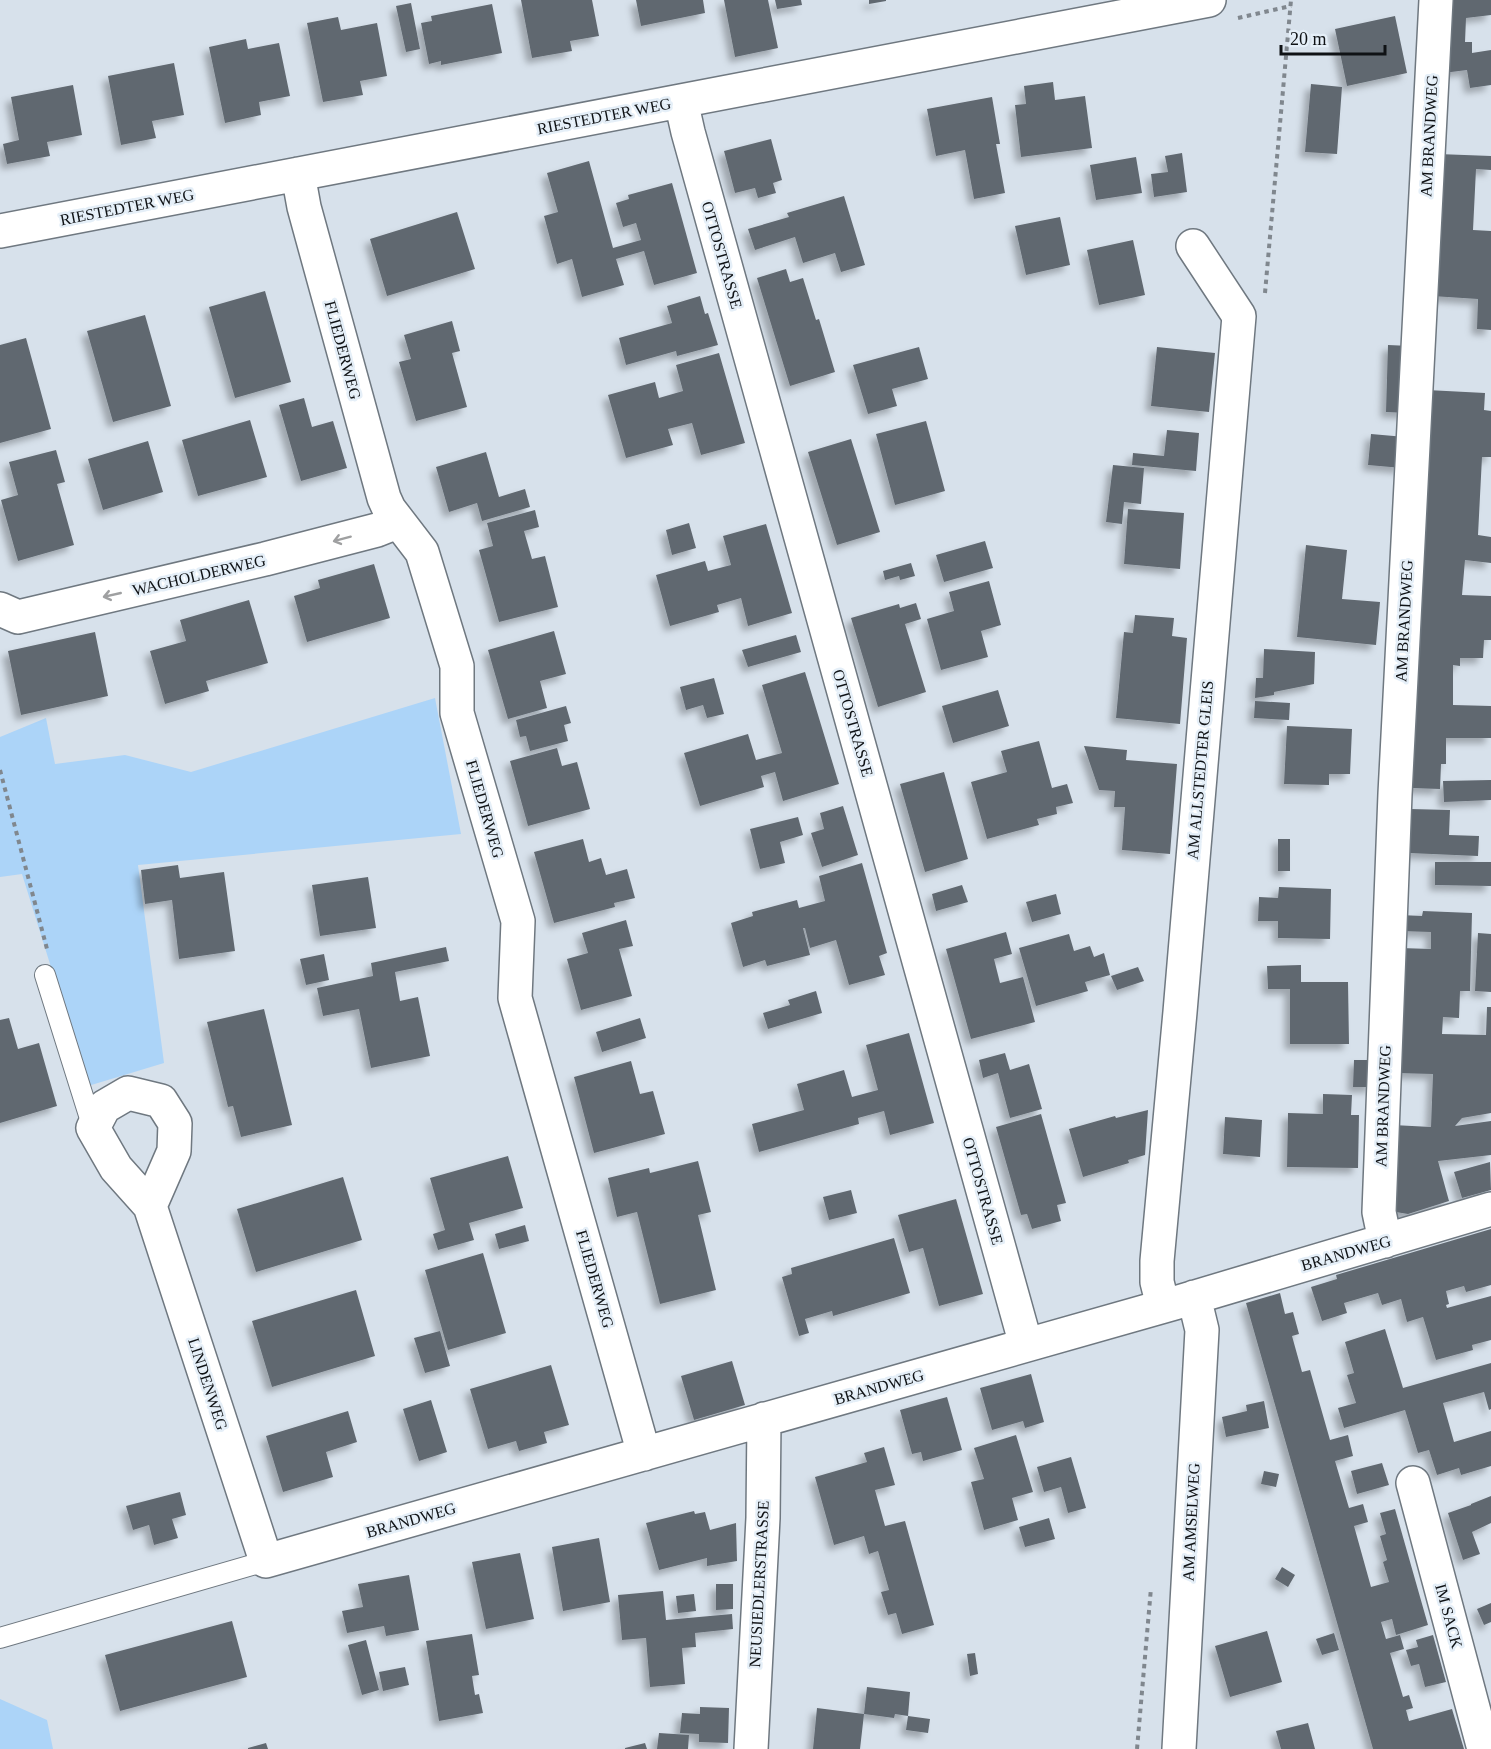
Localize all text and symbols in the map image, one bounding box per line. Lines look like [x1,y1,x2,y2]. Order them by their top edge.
scale bar [1281,18,1384,56]
text: 20 m [1290,29,1327,49]
street label: AM BRANDWEG [1417,74,1441,197]
street label: RIESTEDTER WEG [536,95,673,137]
street label: RIESTEDTER WEG [59,186,196,228]
street label: OTTOSTRASSE [699,199,745,311]
street label: FLIEDERWEG [322,299,364,402]
one-way arrow [333,534,352,546]
street label: WACHOLDERWEG [131,551,268,599]
street label: AM BRANDWEG [1392,559,1416,682]
one-way arrow [103,590,122,602]
street label: OTTOSTRASSE [830,667,876,779]
street label: AM ALLSTEDTER GLEIS [1184,680,1216,860]
street label: FLIEDERWEG [463,758,507,860]
street label: AM BRANDWEG [1372,1044,1394,1167]
street label: OTTOSTRASSE [960,1135,1006,1247]
street label: FLIEDERWEG [573,1228,617,1330]
street label: BRANDWEG [1299,1232,1393,1274]
street label: LINDENWEG [185,1336,231,1433]
street label: BRANDWEG [832,1366,926,1408]
street label: AM AMSELWEG [1179,1462,1203,1582]
street label: BRANDWEG [364,1499,458,1541]
street label: NEUSIEDLERSTRASSE [746,1500,772,1668]
street label: IM SACK [1432,1582,1466,1651]

